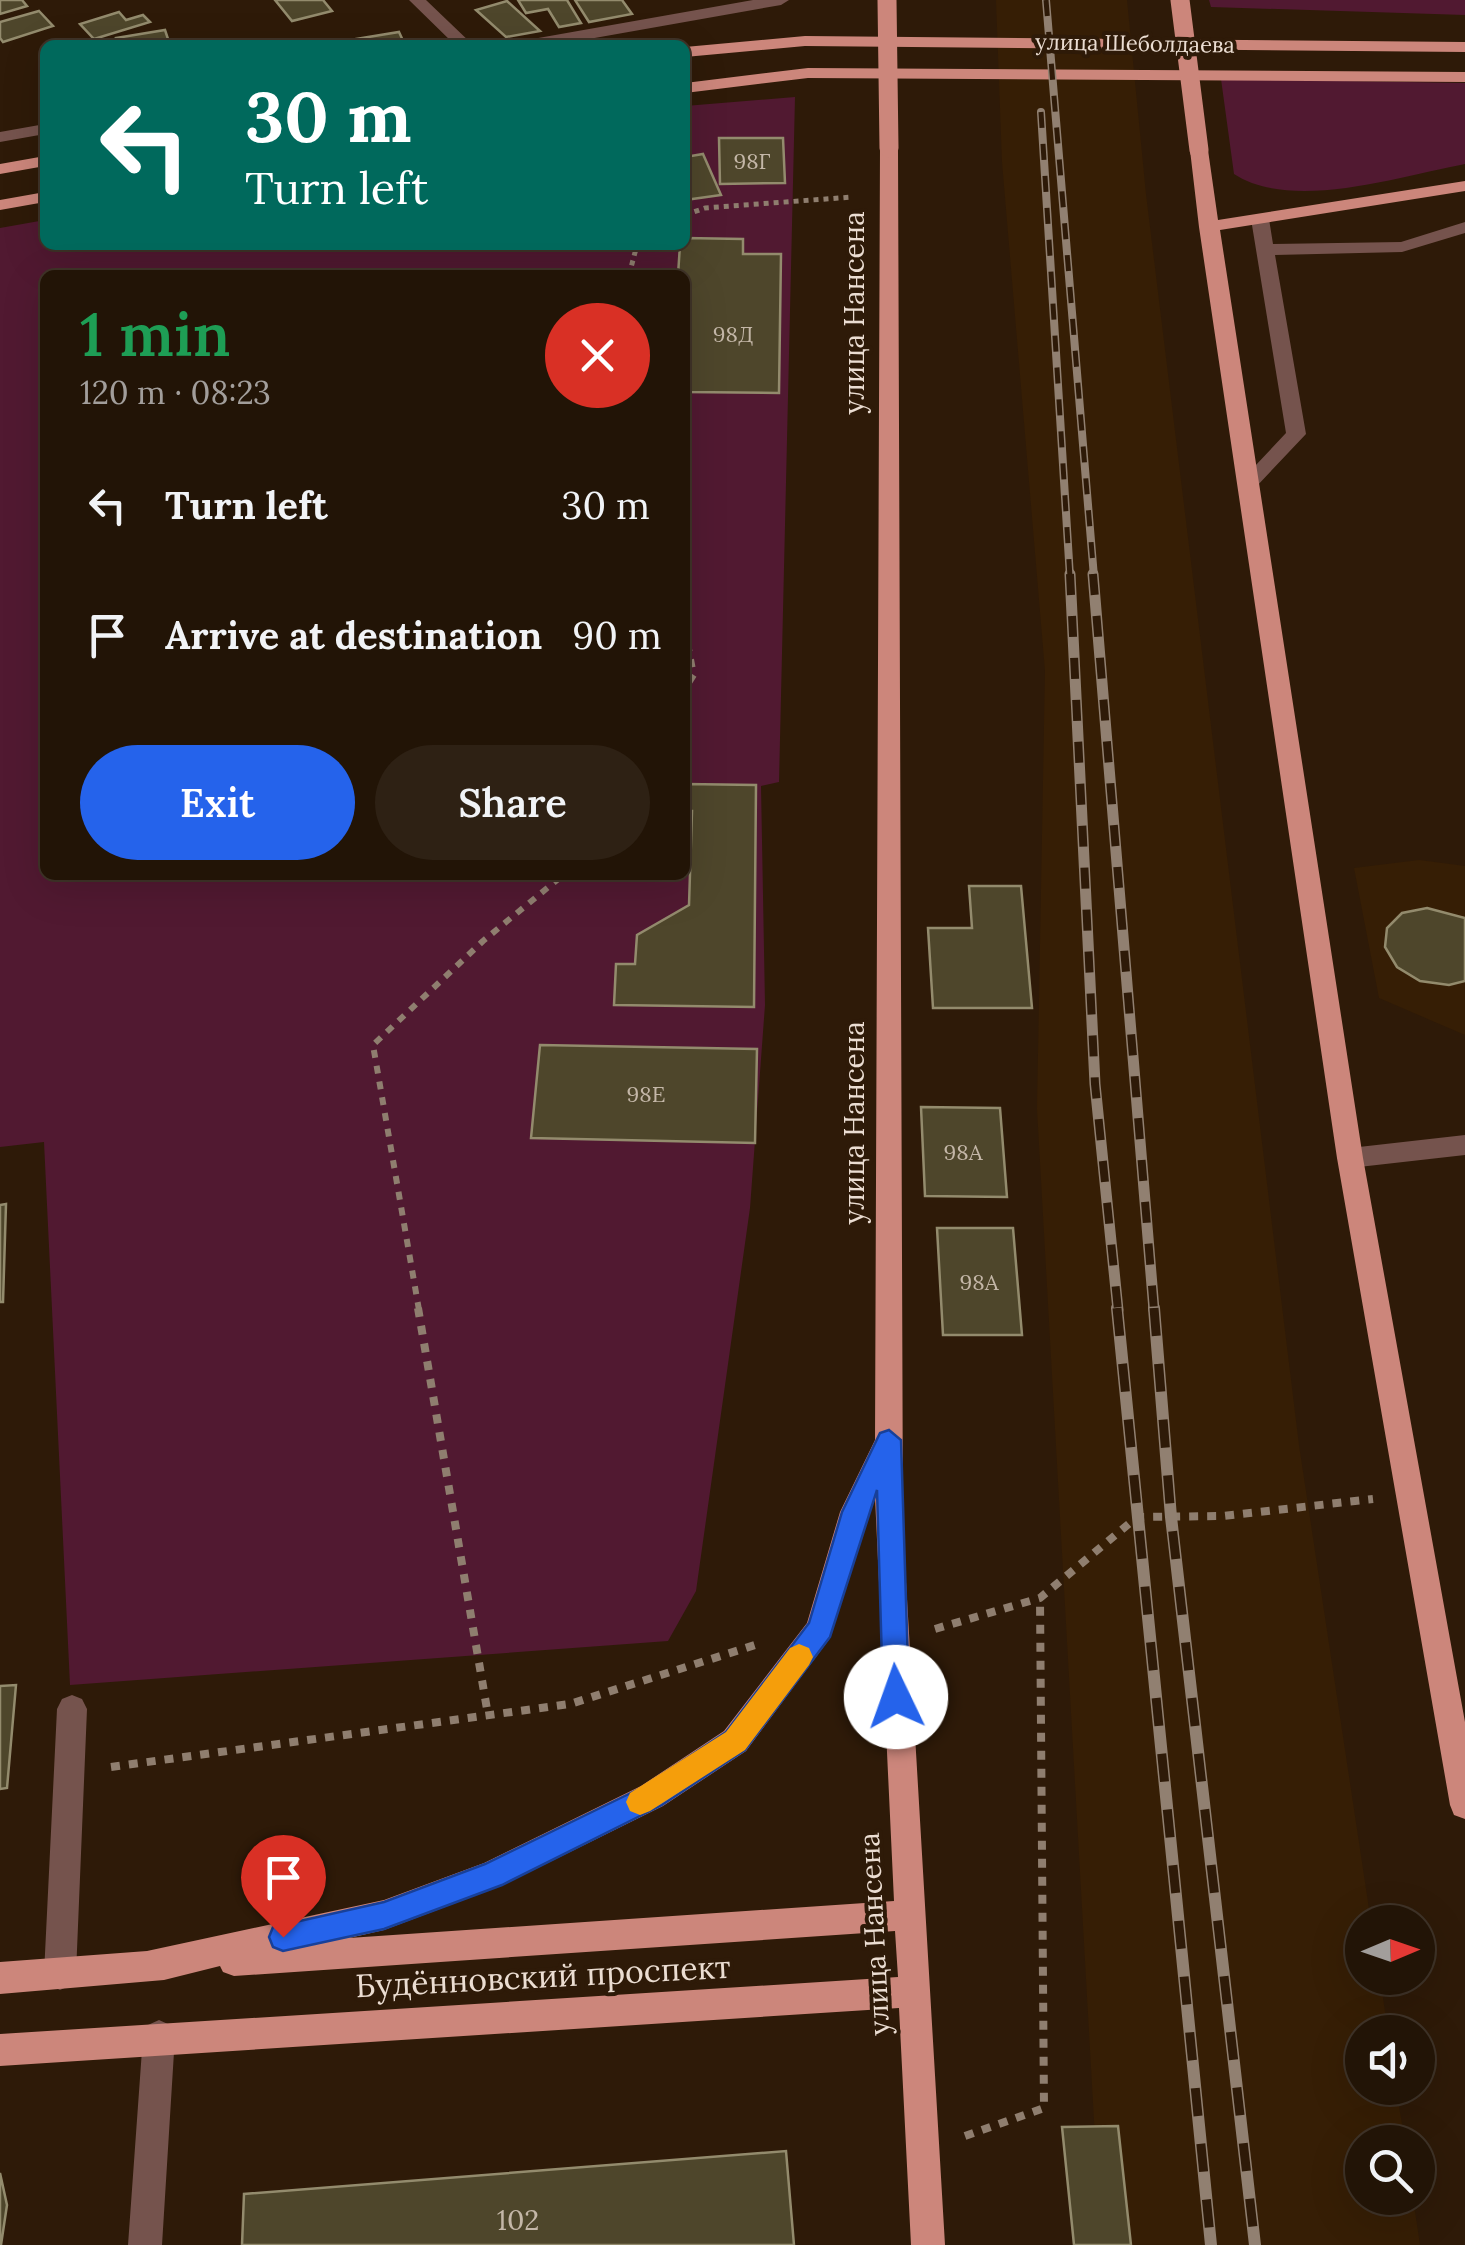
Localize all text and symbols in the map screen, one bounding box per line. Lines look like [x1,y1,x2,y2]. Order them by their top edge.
street label: улица Шеболдаева [1035,27,1235,59]
text: 30 m [245,72,412,161]
icon: left [80,80,210,210]
house number: 98Г [733,147,771,175]
text: Turn left [245,159,428,216]
street label: улица Нансена [836,211,872,415]
text: 1 min [80,296,230,372]
button: close [545,303,650,408]
house number: 98Д [713,320,753,348]
text: 120 m · 08:23 [80,372,271,413]
icon: left [80,478,135,533]
text: Turn left [165,481,328,529]
text: 30 m [561,481,650,529]
icon: arrive [80,608,135,663]
text: Arrive at destination [165,611,542,659]
text: 90 m [572,611,662,659]
button: Exit [80,745,355,860]
button: Share [375,745,650,860]
street label: улица Нансена [836,1021,872,1225]
house number: 98Е [627,1080,665,1108]
house number: 98А [944,1138,984,1166]
house number: 98А [960,1268,1000,1296]
position arrow [844,1645,948,1749]
street label: улица Нансена [851,1832,897,2036]
pin [241,1835,326,1938]
icon: arrive [256,1850,311,1905]
north arrow [1345,1905,1435,1995]
map controls [1345,1905,1435,2215]
street label: Будённовский проспект [354,1946,732,2006]
button: sound [1345,2015,1435,2105]
button: search [1345,2125,1435,2215]
house number: 102 [497,2202,539,2238]

